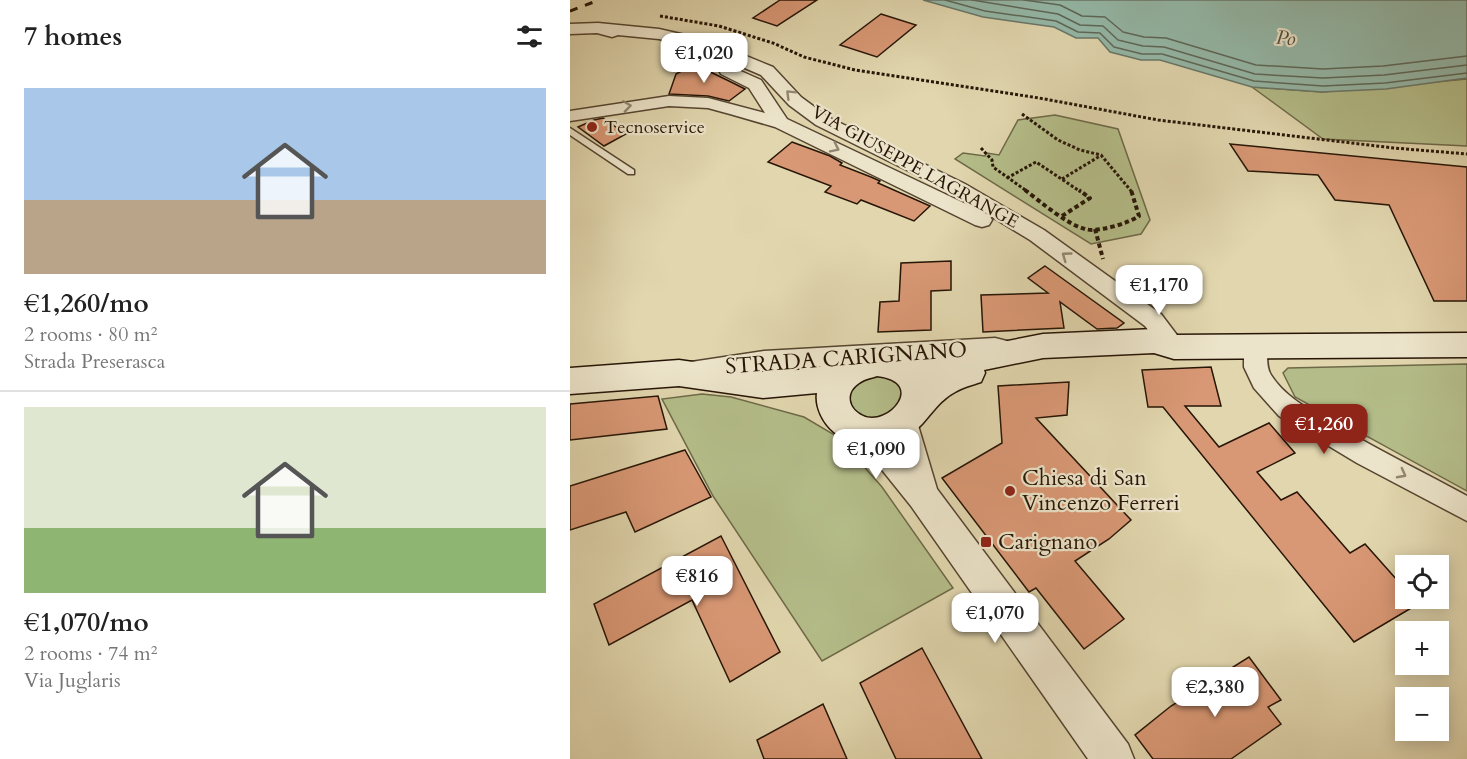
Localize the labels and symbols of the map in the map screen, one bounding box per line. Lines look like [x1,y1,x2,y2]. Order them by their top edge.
water label: Po [1275,24,1297,52]
pin: €1,020 [655,33,753,84]
one-way arrow [786,91,797,102]
street label: VIA GIUSEPPE LAGRANGE [807,99,1023,235]
one-way arrow [623,100,632,112]
place label: Tecnoservice [604,115,705,140]
marker: Tecnoservice [585,120,599,134]
one-way arrow [828,141,839,153]
one-way arrow [1061,252,1072,263]
pin: €1,170 [1110,265,1208,316]
street label: STRADA CARIGNANO [724,335,968,381]
pin: €1,260 [1275,404,1373,455]
pin: €1,090 [827,429,925,480]
place label: Chiesa di San Vincenzo Ferreri [1022,463,1180,518]
one-way arrow [1396,467,1406,478]
marker: Chiesa di San Vincenzo Ferreri [1003,484,1017,498]
place label: Carignano [998,527,1097,557]
marker: Carignano [979,535,993,549]
pin: €816 [661,556,733,607]
pin: €1,070 [946,593,1044,644]
pin: €2,380 [1166,667,1264,718]

